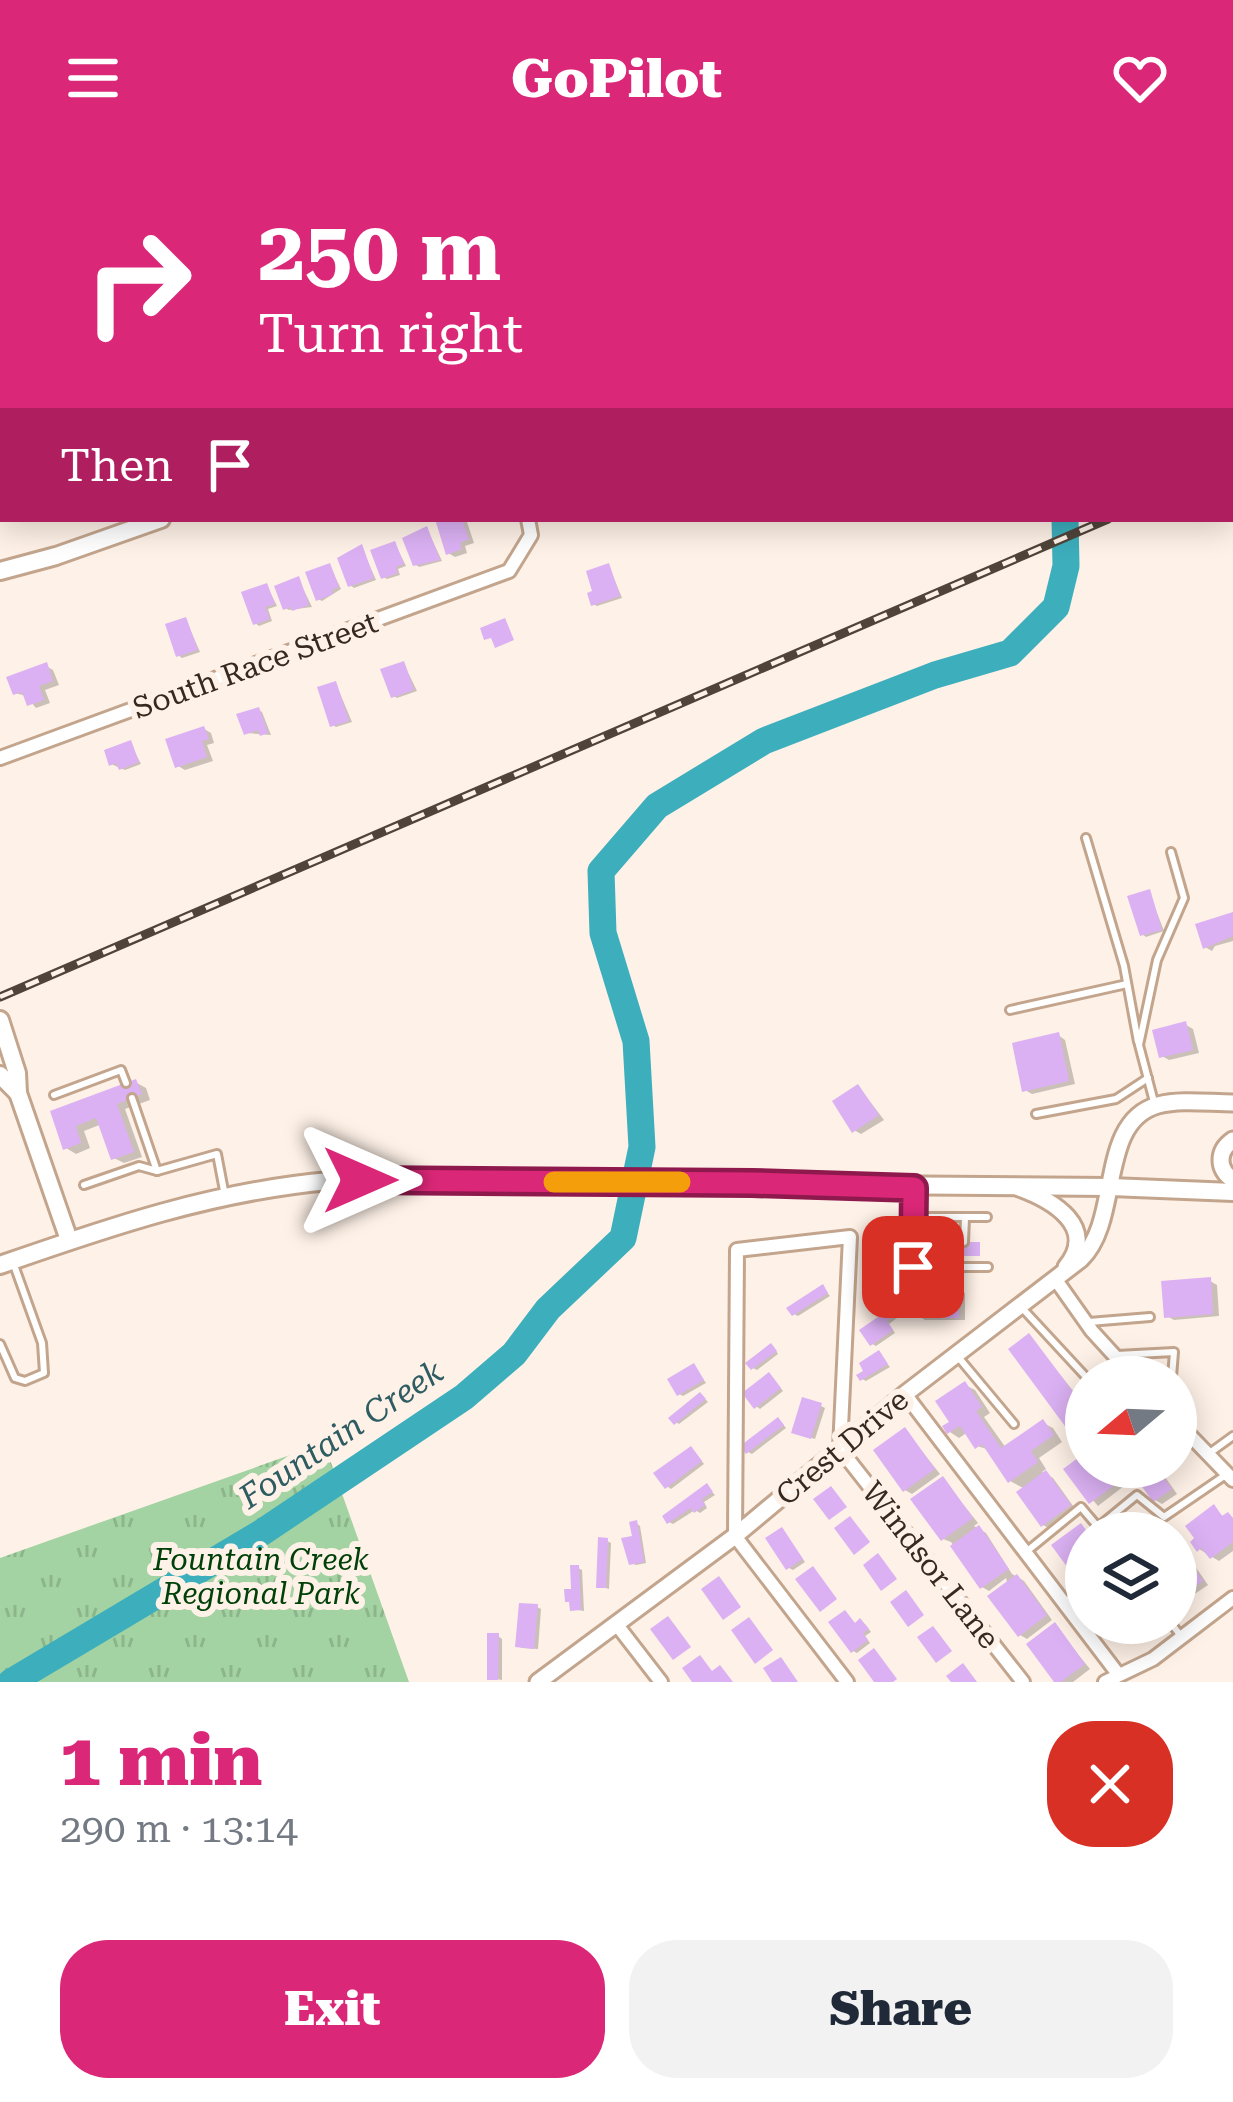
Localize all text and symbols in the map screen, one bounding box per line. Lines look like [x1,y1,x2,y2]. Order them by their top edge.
icon: menu [60,45,126,111]
icon: heart [1107,45,1173,111]
text: GoPilot [511,47,722,110]
text: 250 m [258,202,501,300]
icon: right [60,204,216,360]
text: Turn right [258,302,523,365]
icon: arrive [197,432,263,498]
text: Then [60,439,173,492]
street label: South Race Street [128,604,382,726]
position arrow [297,1117,423,1243]
pin [862,1216,964,1318]
icon: arrive [880,1234,946,1300]
water label: Fountain Creek [231,1351,450,1517]
north arrow [1065,1356,1197,1488]
map controls [1065,1356,1197,1644]
street label: Crest Drive [769,1382,915,1512]
street label: Windsor Lane [855,1475,1007,1655]
button: layers [1065,1512,1197,1644]
park label: Fountain Creek Regional Park [152,1542,370,1611]
text: 1 min [60,1718,262,1803]
button: close [1047,1721,1173,1847]
text: 290 m · 13:14 [60,1806,298,1852]
button: Exit [60,1940,605,2078]
button: Share [629,1940,1173,2078]

